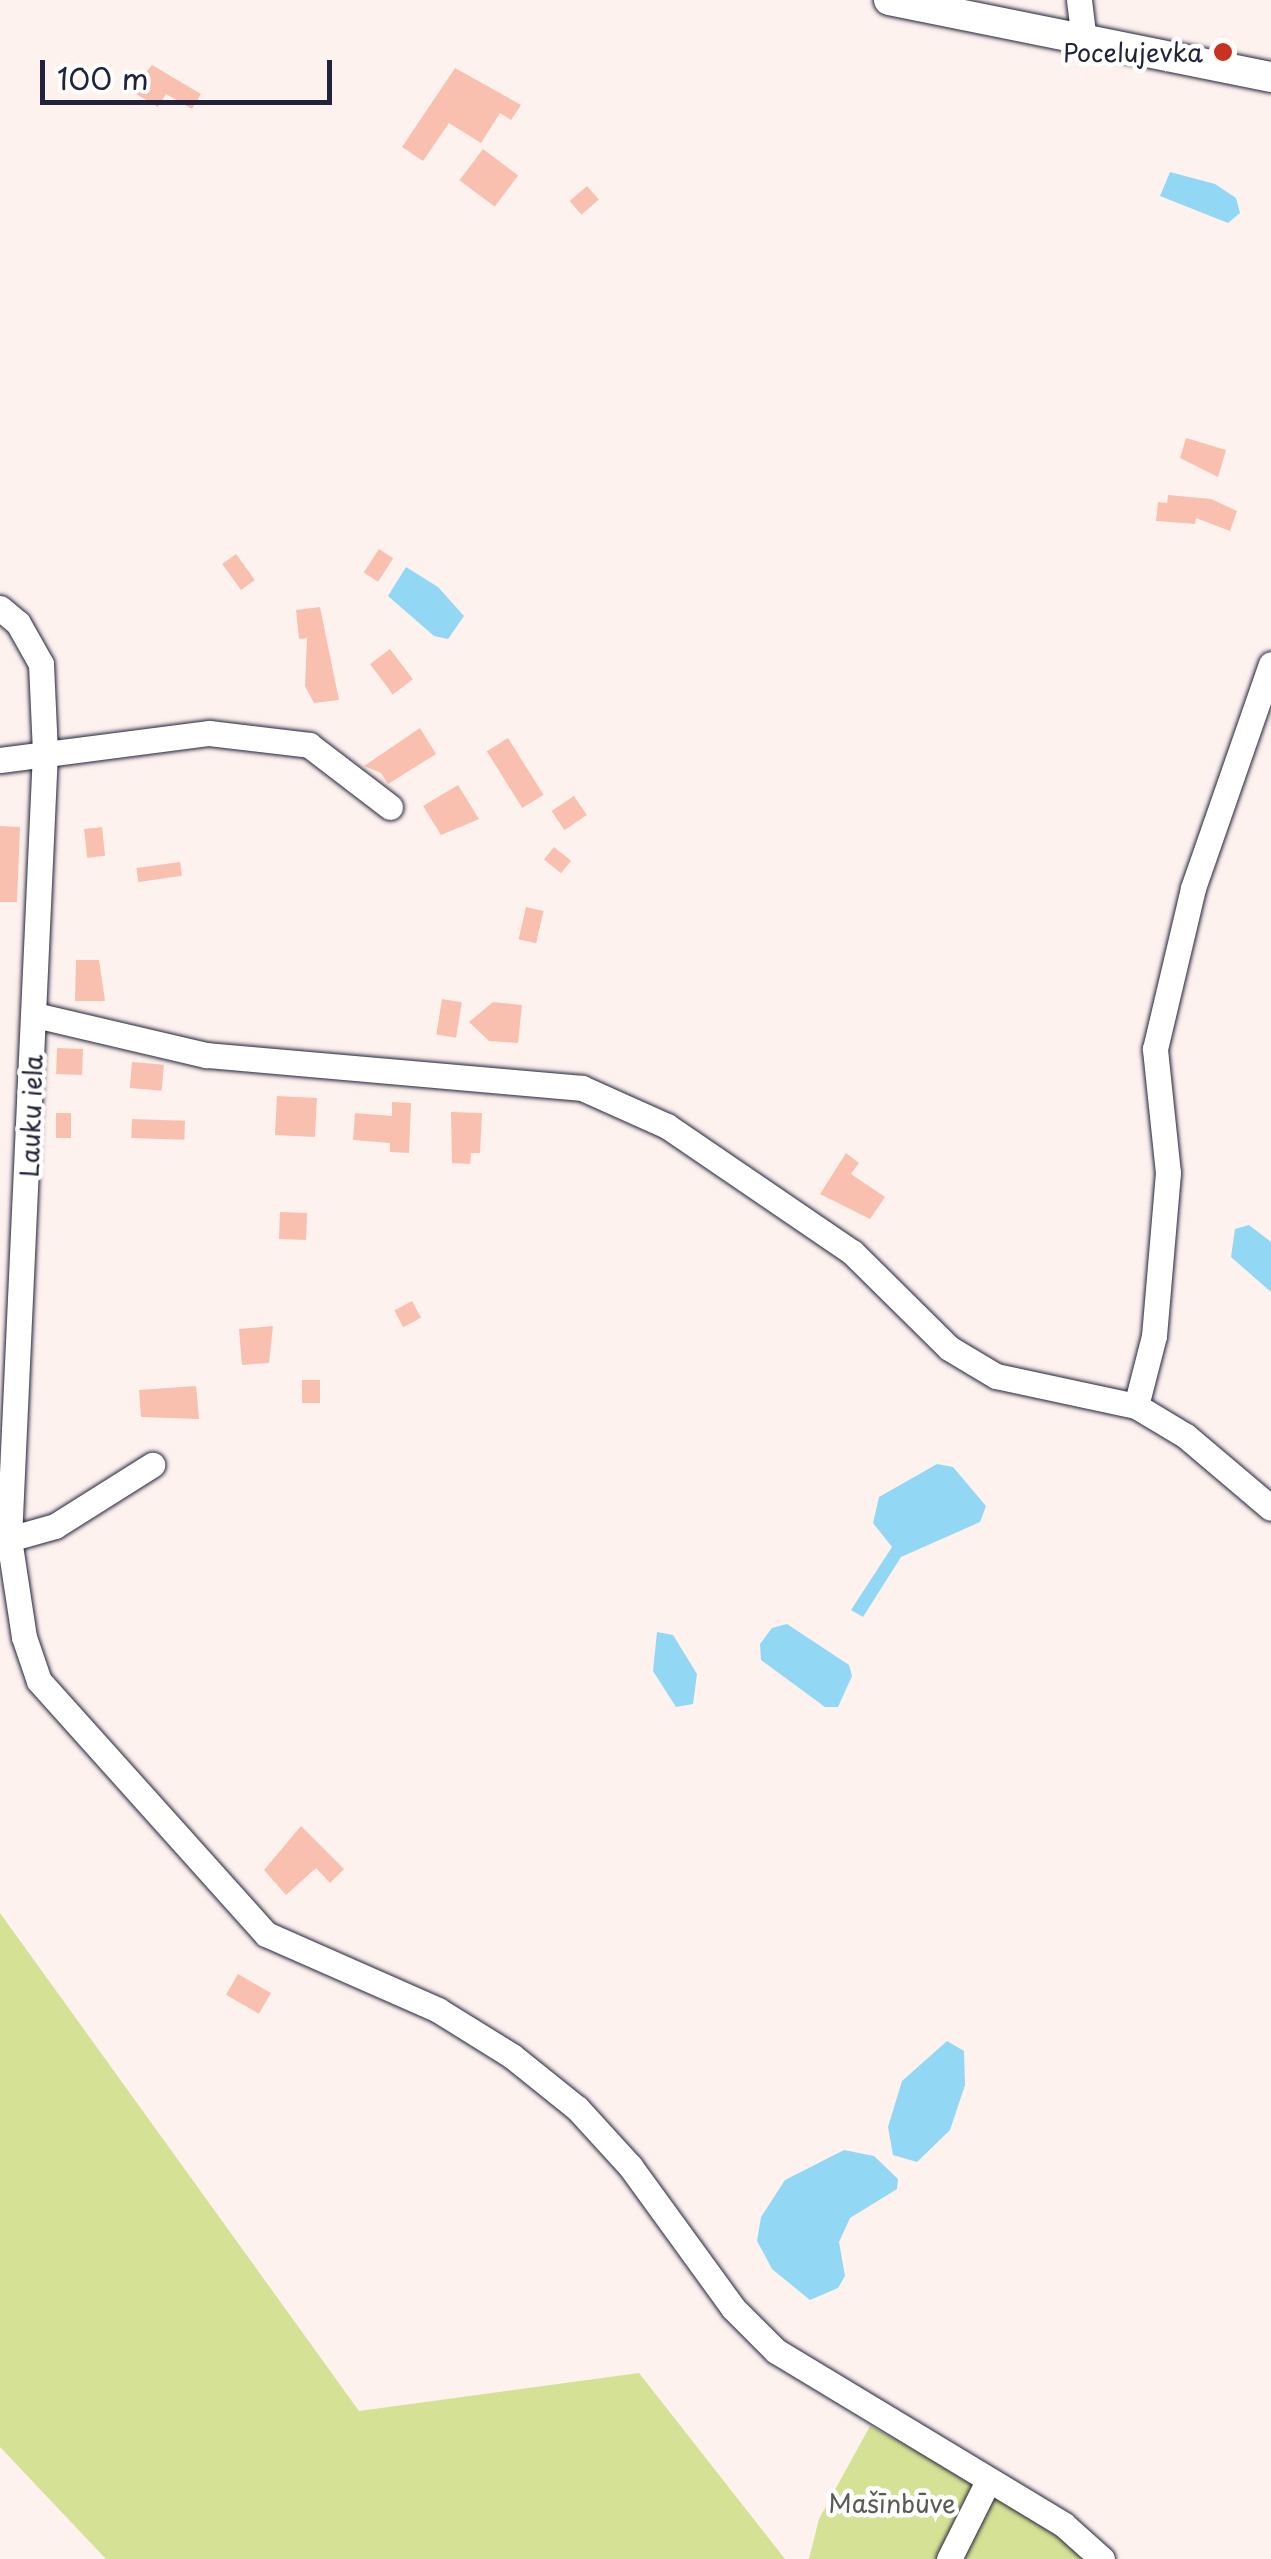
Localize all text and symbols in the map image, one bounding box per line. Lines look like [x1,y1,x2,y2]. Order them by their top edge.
place label: Pocelujevka [1063,37,1203,67]
scale bar [45,40,338,102]
marker: Pocelujevka [1212,41,1234,63]
text: 100 m [57,55,149,100]
street label: Lauku iela [14,1053,48,1179]
park label: Mašīnbūve [828,2488,956,2518]

